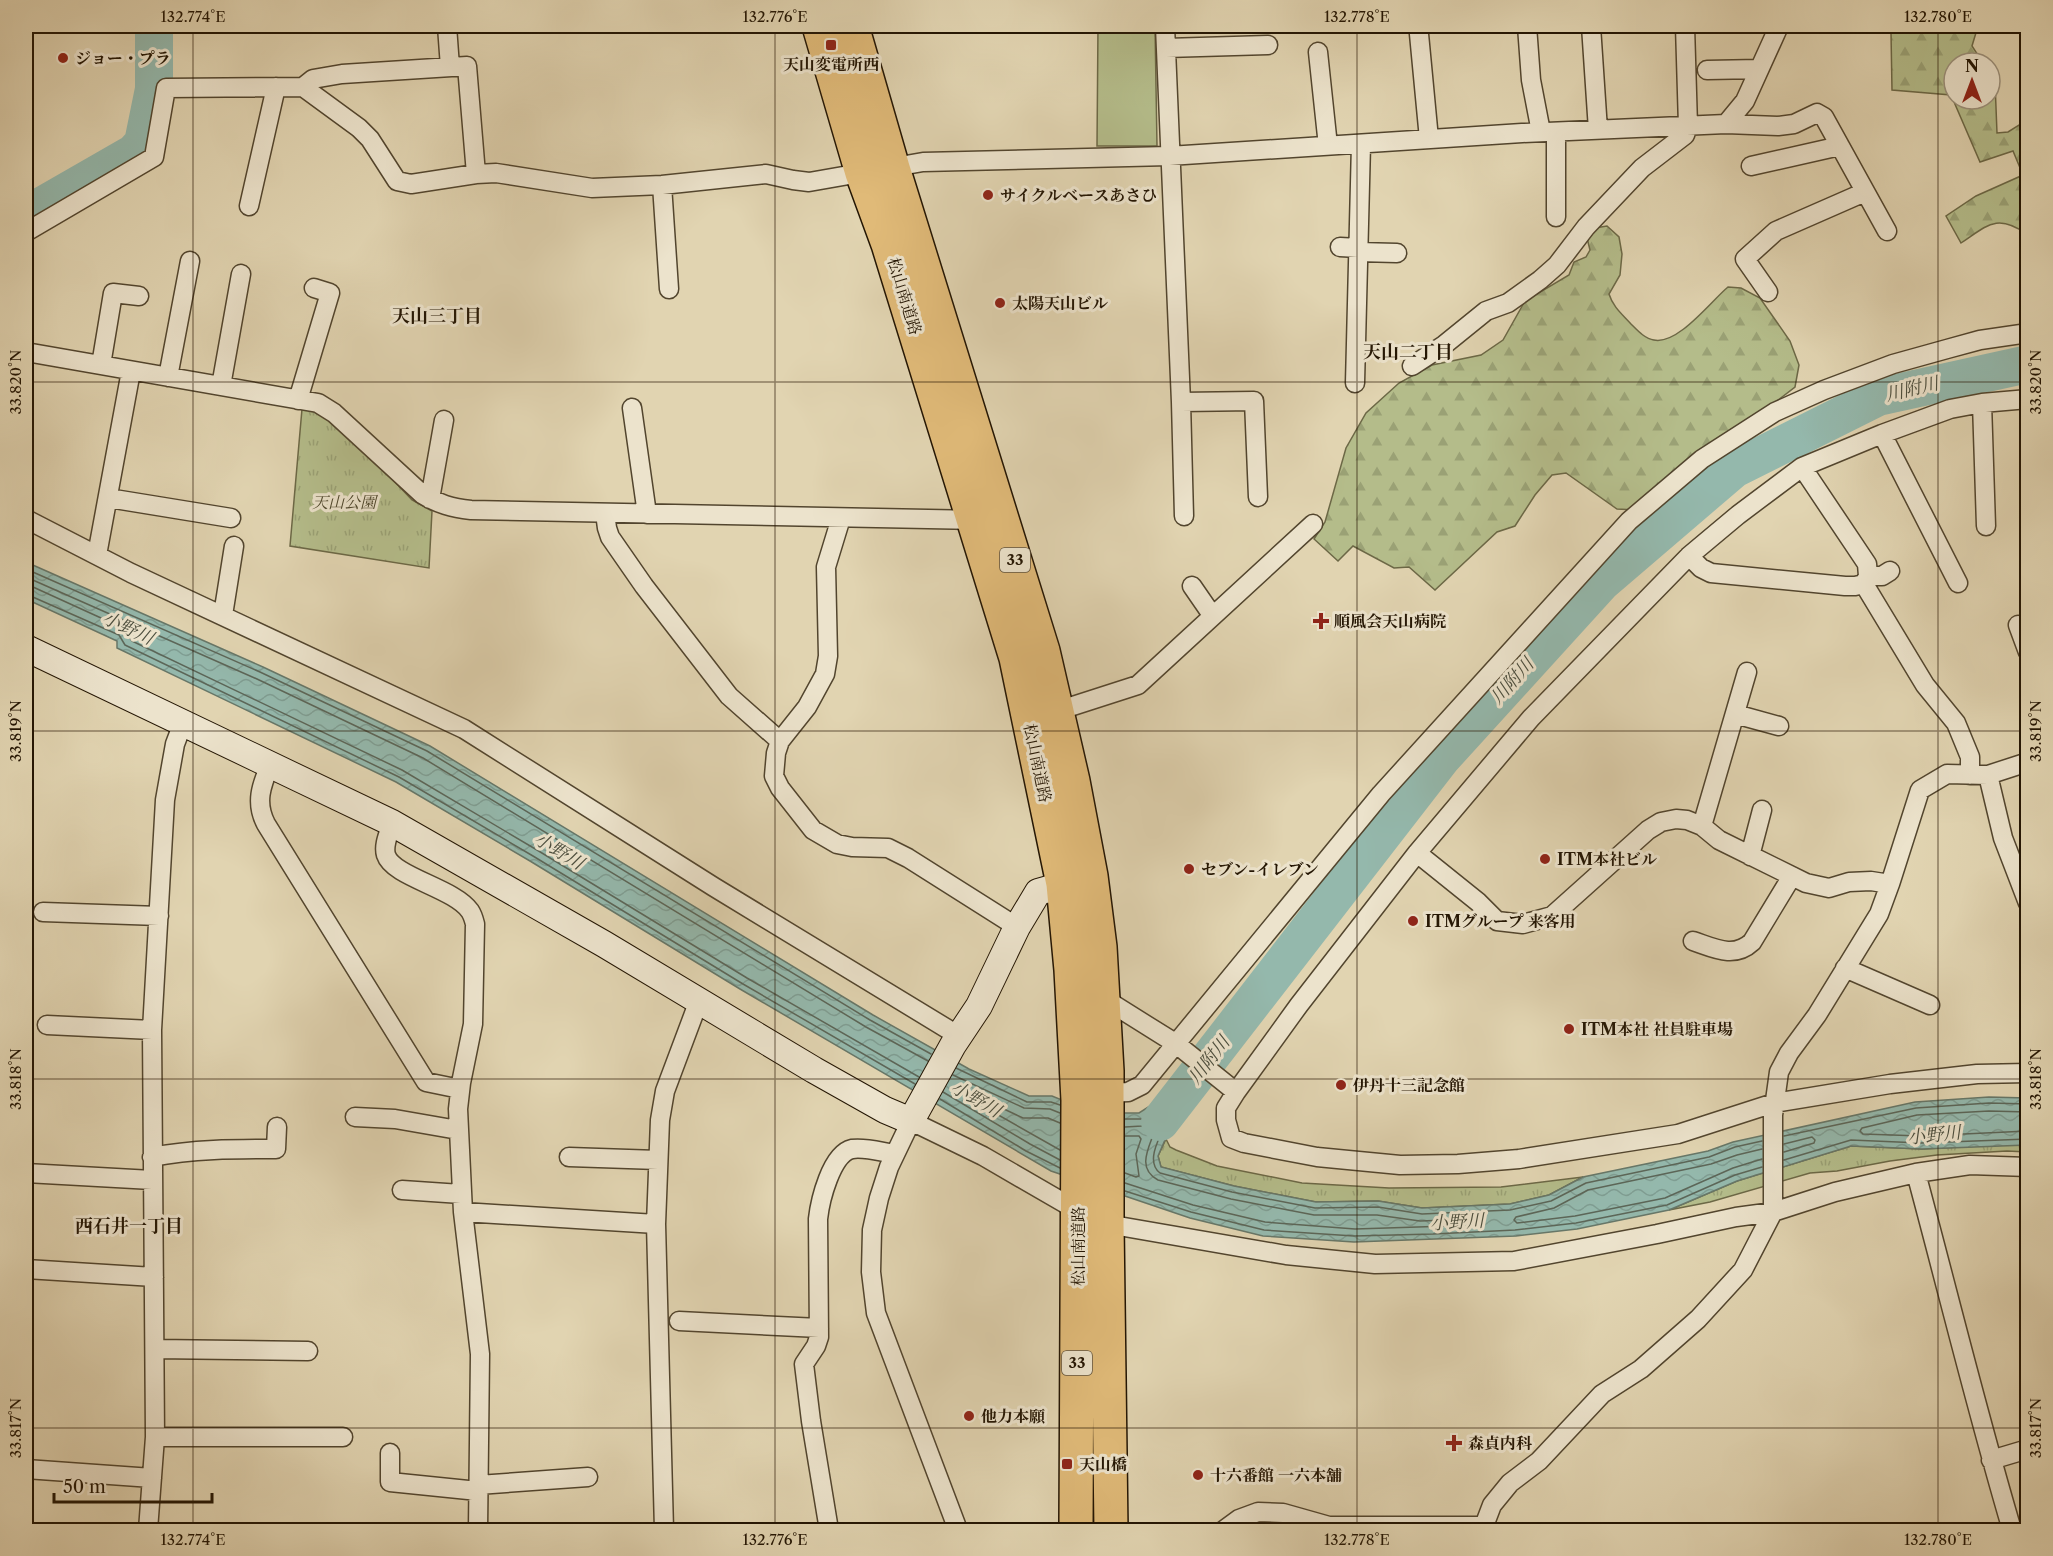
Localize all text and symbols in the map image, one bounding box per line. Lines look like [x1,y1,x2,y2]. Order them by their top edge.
text: 132.774°E [160,7,226,26]
text: 132.776°E [742,7,808,26]
text: 132.778°E [1324,7,1390,26]
text: 132.780°E [1904,7,1972,26]
marker: 天山変電所西 [824,38,838,52]
place label: ジョー・プラ [75,48,171,68]
marker: ジョー・プラ [56,51,70,65]
north arrow [1942,51,2002,111]
place label: 天山変電所西 [783,54,879,74]
text: N [1965,56,1979,76]
place label: サイクルベースあさひ [1000,185,1157,205]
marker: サイクルベースあさひ [981,188,995,202]
street label: 松山南道路 [884,255,926,337]
place label: 太陽天山ビル [1012,293,1108,313]
marker: 太陽天山ビル [993,296,1007,310]
district label: 天山三丁目 [392,305,482,327]
district label: 天山二丁目 [1363,341,1453,363]
text: 33.820°N [6,350,25,414]
text: 33.820°N [2026,350,2045,414]
water label: 川附川 [1883,372,1943,406]
park label: 天山公園 [312,492,379,512]
road number: 33 [1000,548,1030,572]
water label: 小野川 [99,607,159,650]
place label: 順風会天山病院 [1334,611,1446,631]
marker: 順風会天山病院 [1312,612,1330,630]
water label: 川附川 [1486,652,1540,708]
text: 33.819°N [6,700,25,762]
text: 33.819°N [2026,700,2045,762]
street label: 松山南道路 [1020,722,1056,804]
water label: 小野川 [530,828,590,875]
place label: ITM本社ビル [1557,849,1657,869]
marker: ITM本社ビル [1538,852,1552,866]
place label: セブン-イレブン [1201,859,1319,879]
marker: セブン-イレブン [1182,862,1196,876]
place label: ITMグループ 来客用 [1425,911,1576,931]
marker: ITMグループ 来客用 [1406,914,1420,928]
place label: ITM本社 社員駐車場 [1581,1019,1733,1039]
marker: ITM本社 社員駐車場 [1562,1022,1576,1036]
water label: 川附川 [1184,1030,1236,1088]
text: 33.818°N [6,1048,25,1110]
text: 33.818°N [2026,1048,2045,1110]
place label: 伊丹十三記念館 [1353,1075,1465,1095]
water label: 小野川 [947,1076,1007,1123]
marker: 伊丹十三記念館 [1334,1078,1348,1092]
water label: 小野川 [1906,1121,1964,1149]
street label: 松山南道路 [1068,1206,1088,1286]
water label: 小野川 [1429,1209,1487,1234]
district label: 西石井一丁目 [75,1215,183,1237]
road number: 33 [1062,1351,1092,1375]
text: 33.817°N [6,1398,25,1458]
text: 33.817°N [2026,1398,2045,1458]
place label: 他力本願 [981,1406,1045,1426]
marker: 他力本願 [962,1409,976,1423]
place label: 森貞内科 [1468,1433,1533,1453]
marker: 森貞内科 [1445,1434,1463,1452]
place label: 天山橋 [1079,1454,1127,1474]
marker: 天山橋 [1060,1457,1074,1471]
place label: 十六番館 一六本舗 [1210,1465,1342,1485]
scale bar [54,1466,212,1504]
marker: 十六番館 一六本舗 [1191,1468,1205,1482]
text: 50 m [63,1476,106,1498]
text: 132.774°E [160,1530,226,1549]
text: 132.776°E [742,1530,808,1549]
text: 132.778°E [1324,1530,1390,1549]
text: 132.780°E [1904,1530,1972,1549]

